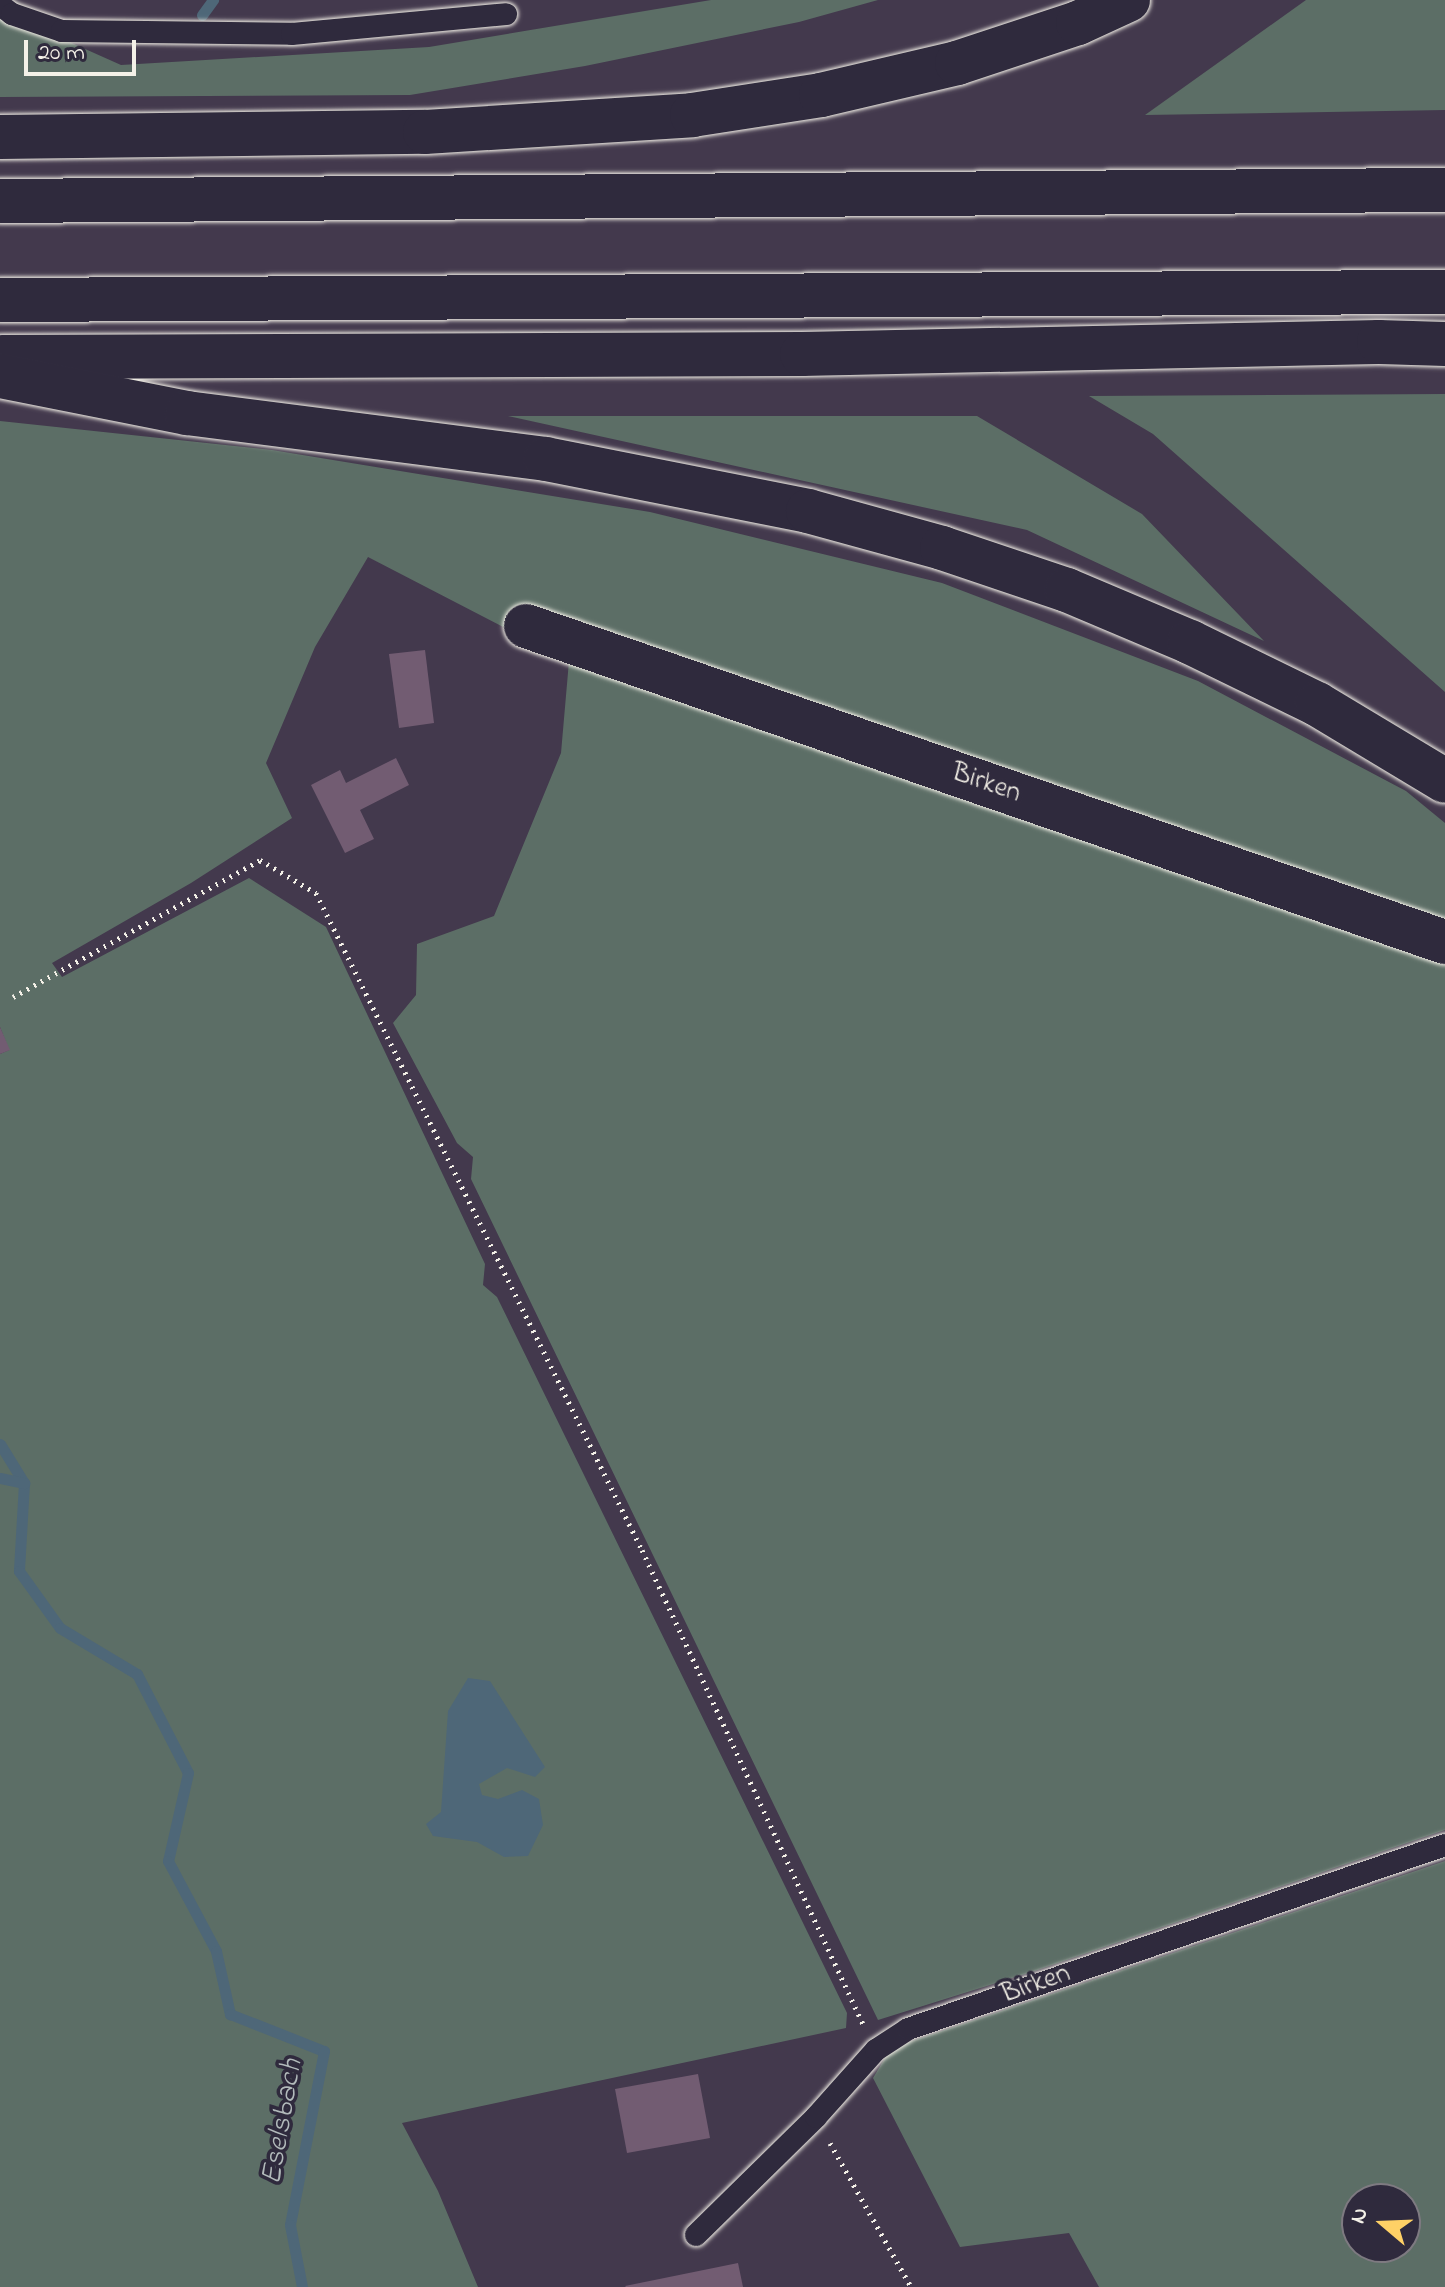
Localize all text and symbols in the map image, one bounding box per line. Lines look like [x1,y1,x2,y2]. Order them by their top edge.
scale bar [28,24,140,74]
text: 20 m [38,36,85,71]
street label: Birken [947,757,1025,811]
street label: Birken [997,1958,1075,2012]
water label: Eselsbach [254,2056,312,2188]
north arrow [1341,2183,1421,2263]
text: N [1343,2204,1378,2228]

